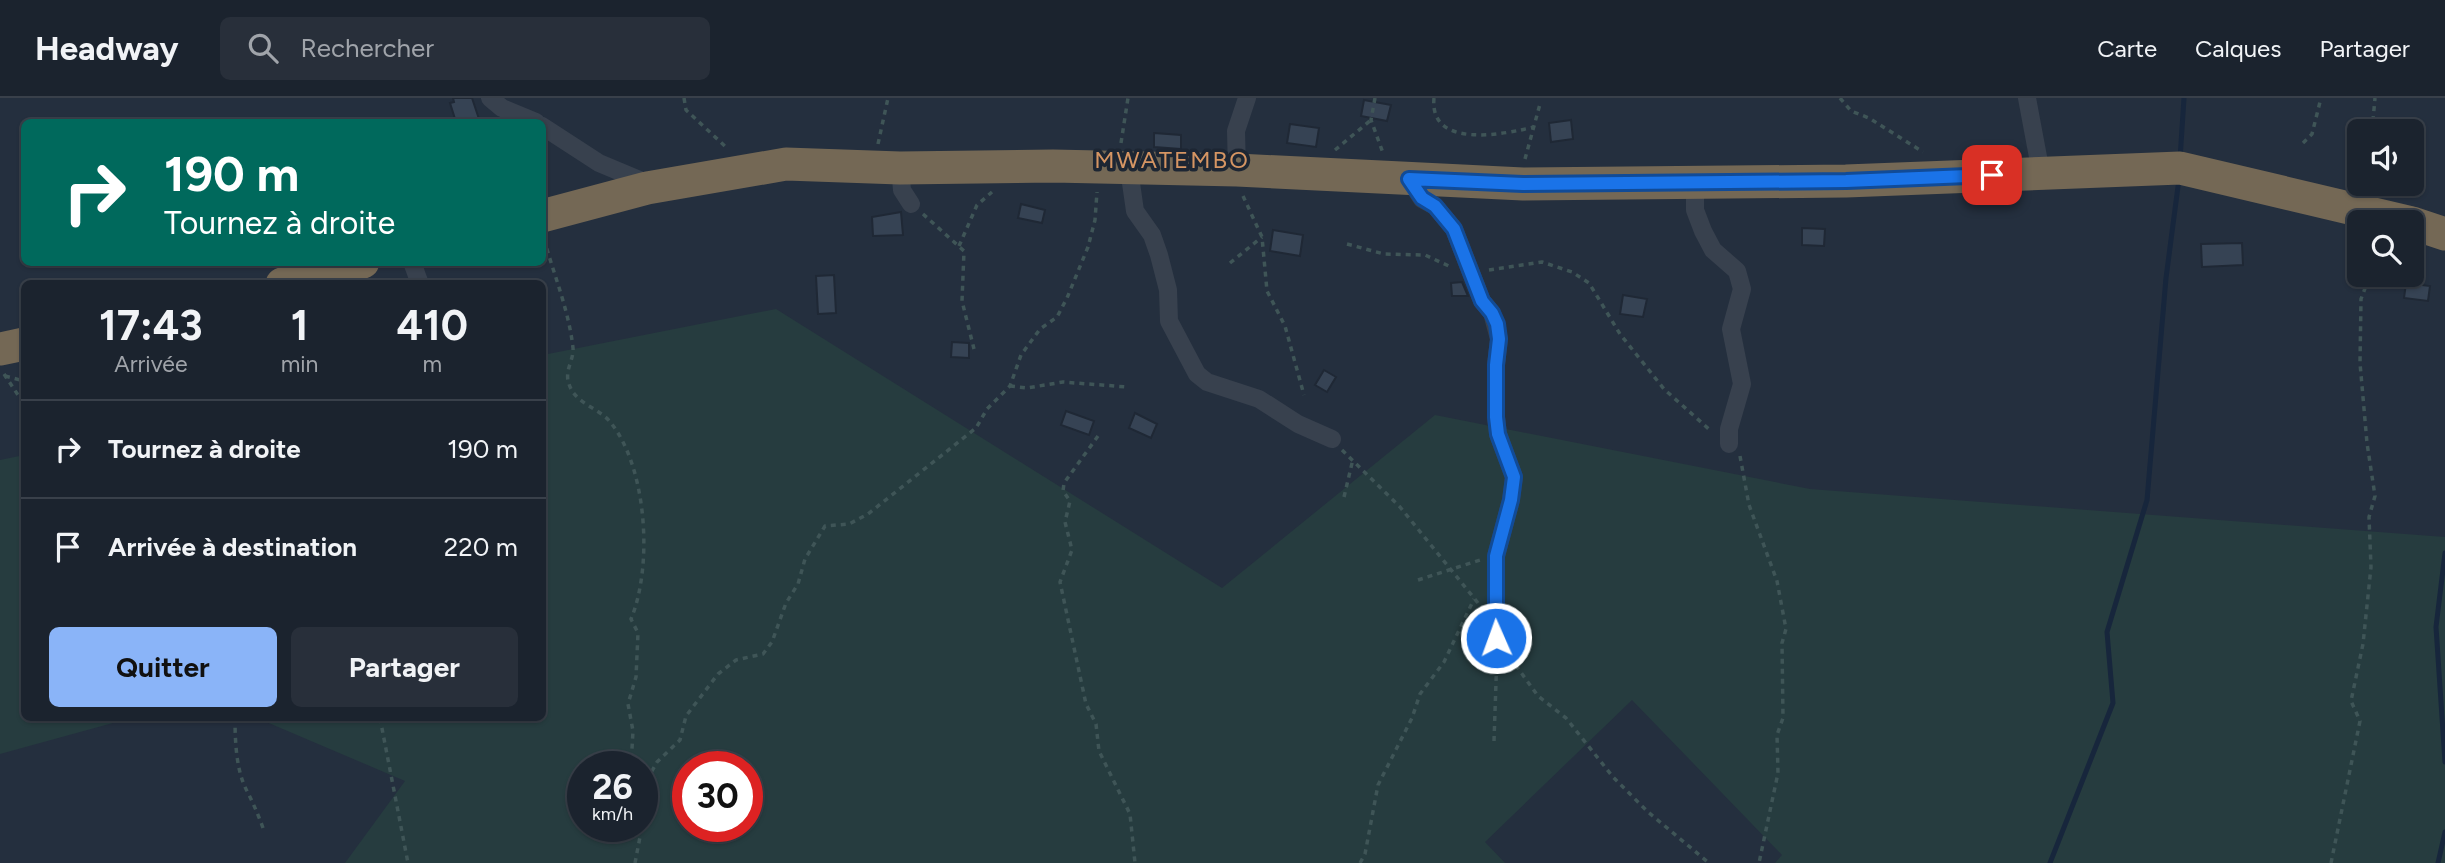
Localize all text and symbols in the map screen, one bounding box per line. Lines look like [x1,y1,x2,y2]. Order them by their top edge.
search box [220,17,710,80]
text: Headway [35,29,178,68]
icon: search [244,29,282,67]
text: Rechercher [300,32,434,64]
text: Carte [2097,34,2157,63]
text: Calques [2195,34,2281,63]
text: Partager [2319,34,2410,63]
map controls [2347,119,2424,287]
button: sound [2347,119,2424,196]
text: 190 m [164,144,299,203]
district label: MWATEMBO [1094,145,1250,174]
pin [1962,145,2022,205]
icon: right [49,147,140,238]
icon: arrive [1973,156,2011,194]
text: Tournez à droite [164,204,395,242]
button: search [2347,210,2424,287]
text: 17:43 [99,300,203,351]
text: 1 [291,300,308,351]
text: 410 [396,300,468,351]
text: Arrivée [114,350,187,378]
text: min [281,350,318,378]
text: m [422,350,442,378]
icon: right [49,430,87,468]
text: Tournez à droite [108,433,301,465]
text: 190 m [447,433,518,465]
icon: arrive [49,528,87,566]
text: Arrivée à destination [108,531,357,563]
text: 220 m [444,531,518,563]
position arrow [1459,601,1533,675]
button: Quitter [49,627,277,707]
button: Partager [291,627,518,707]
speed limit sign: 30 [672,751,763,842]
text: 26 [592,766,633,808]
text: km/h [592,803,633,825]

